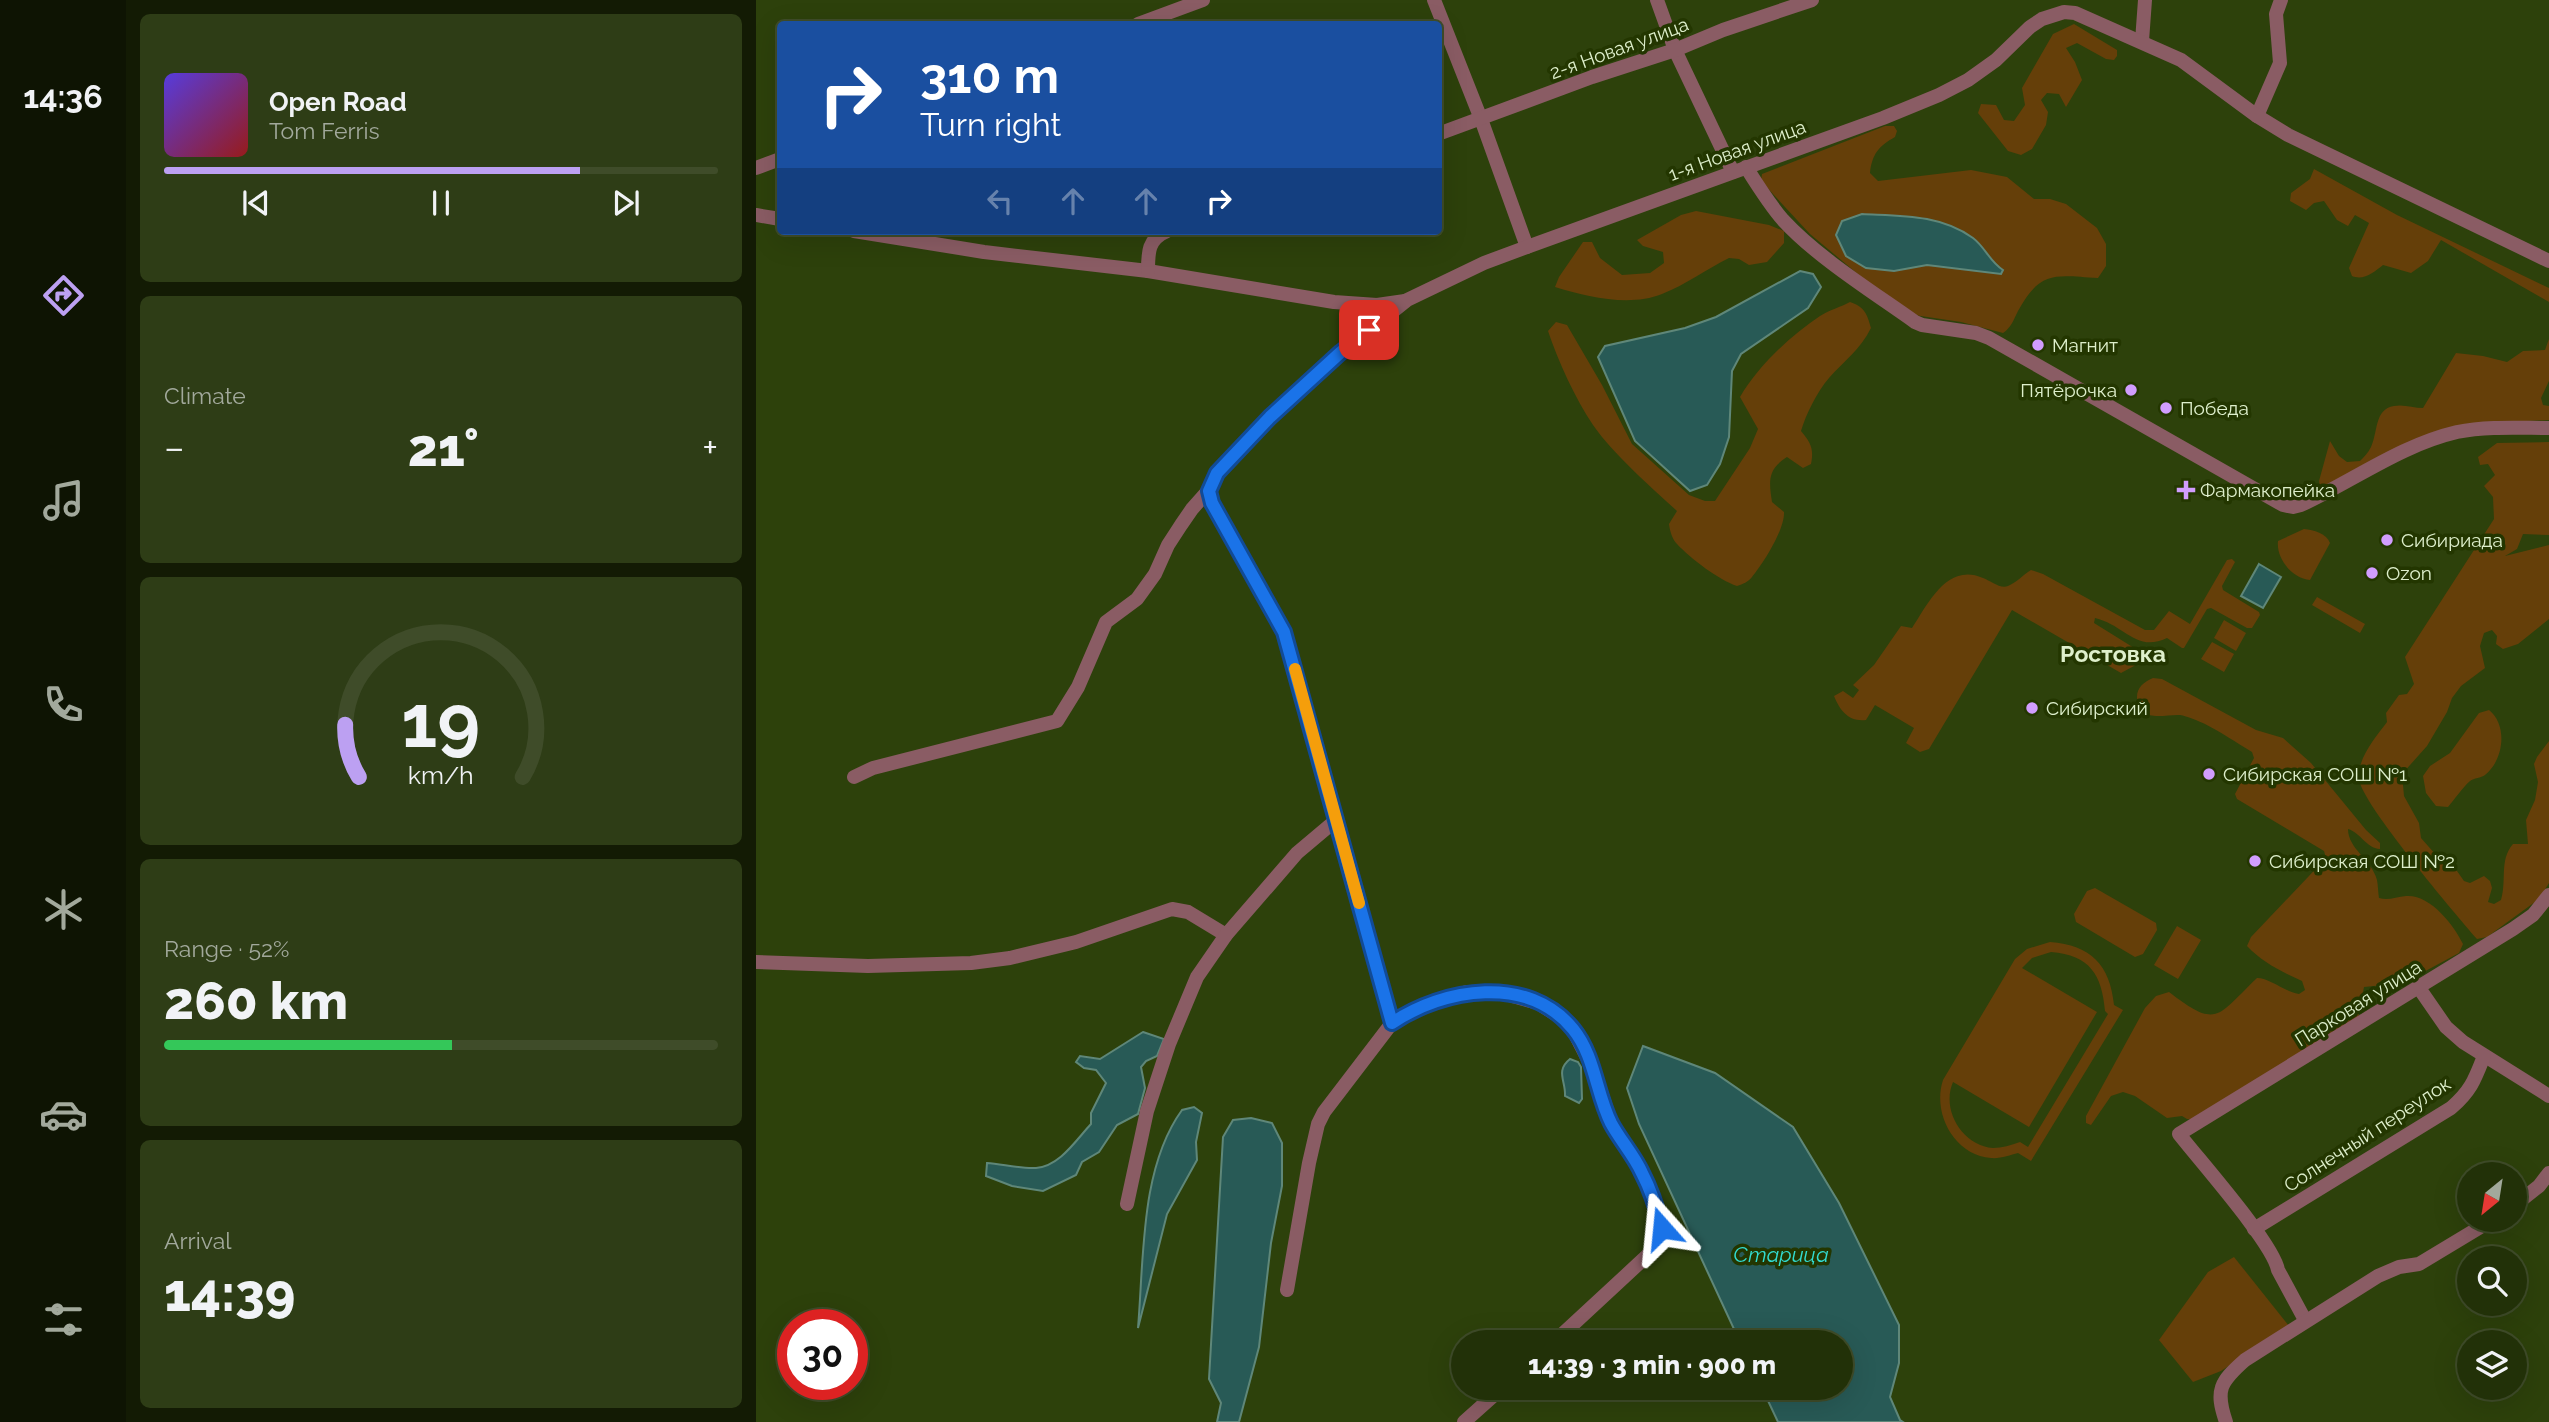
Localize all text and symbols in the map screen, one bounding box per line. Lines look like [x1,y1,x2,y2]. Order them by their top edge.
street label: 2-я Новая улица [1547,13,1691,83]
text: 310 m [920,47,1059,104]
icon: right [805,49,896,140]
text: 14:36 [23,78,103,115]
text: Open Road [269,87,407,117]
text: Turn right [920,106,1061,143]
street label: 1-я Новая улица [1665,115,1809,185]
text: Tom Ferris [269,117,380,144]
icon: left [981,182,1019,220]
icon: ahead [1054,182,1092,220]
icon: ahead [1127,182,1165,220]
icon: right [1200,182,1238,220]
icon: previous [237,184,275,222]
icon: pause [422,184,460,222]
icon: next [607,184,645,222]
icon: directions [39,271,88,320]
pin [1339,300,1399,360]
icon: arrive [1350,311,1388,349]
place label: Магнит [2052,334,2118,356]
marker: Магнит [2030,337,2046,353]
place label: Пятёрочка [2020,379,2117,401]
text: Climate [164,382,246,409]
marker: Пятёрочка [2123,382,2139,398]
place label: Победа [2180,397,2249,419]
marker: Победа [2158,400,2174,416]
text: 21° [408,417,479,478]
text: − [164,425,184,470]
text: + [702,425,718,470]
icon: music [39,476,88,525]
place label: Фармакопейка [2200,479,2335,501]
marker: Фармакопейка [2178,482,2194,498]
place label: Сибириада [2401,529,2503,551]
marker: Сибириада [2379,532,2395,548]
place label: Ozon [2386,562,2432,584]
marker: Ozon [2364,565,2380,581]
district label: Ростовка [2060,640,2166,667]
text: 19 [402,679,480,764]
icon: phone [39,680,88,729]
place label: Сибирский [2046,697,2148,719]
marker: Сибирский [2024,700,2040,716]
text: km/h [408,760,474,790]
place label: Сибирская СОШ №1 [2223,763,2407,785]
marker: Сибирская СОШ №1 [2201,766,2217,782]
place label: Сибирская СОШ №2 [2269,850,2455,872]
marker: Сибирская СОШ №2 [2247,853,2263,869]
icon: climate [39,885,88,934]
text: Range · 52% [164,935,290,962]
street label: Парковая улица [2291,955,2425,1051]
text: 260 km [164,970,348,1031]
street label: Солнечный переулок [2280,1072,2454,1196]
icon: car [39,1090,88,1139]
north arrow [2457,1162,2527,1232]
map controls [2457,1162,2527,1400]
position arrow [1625,1191,1699,1265]
text: Arrival [164,1227,231,1254]
water label: Старица [1733,1242,1829,1267]
button: search [2457,1246,2527,1316]
text: 14:39 [164,1262,295,1323]
icon: filters [39,1295,88,1344]
speed limit sign: 30 [777,1309,868,1400]
button: layers [2457,1330,2527,1400]
text: 14:39 · 3 min · 900 m [1528,1350,1776,1380]

